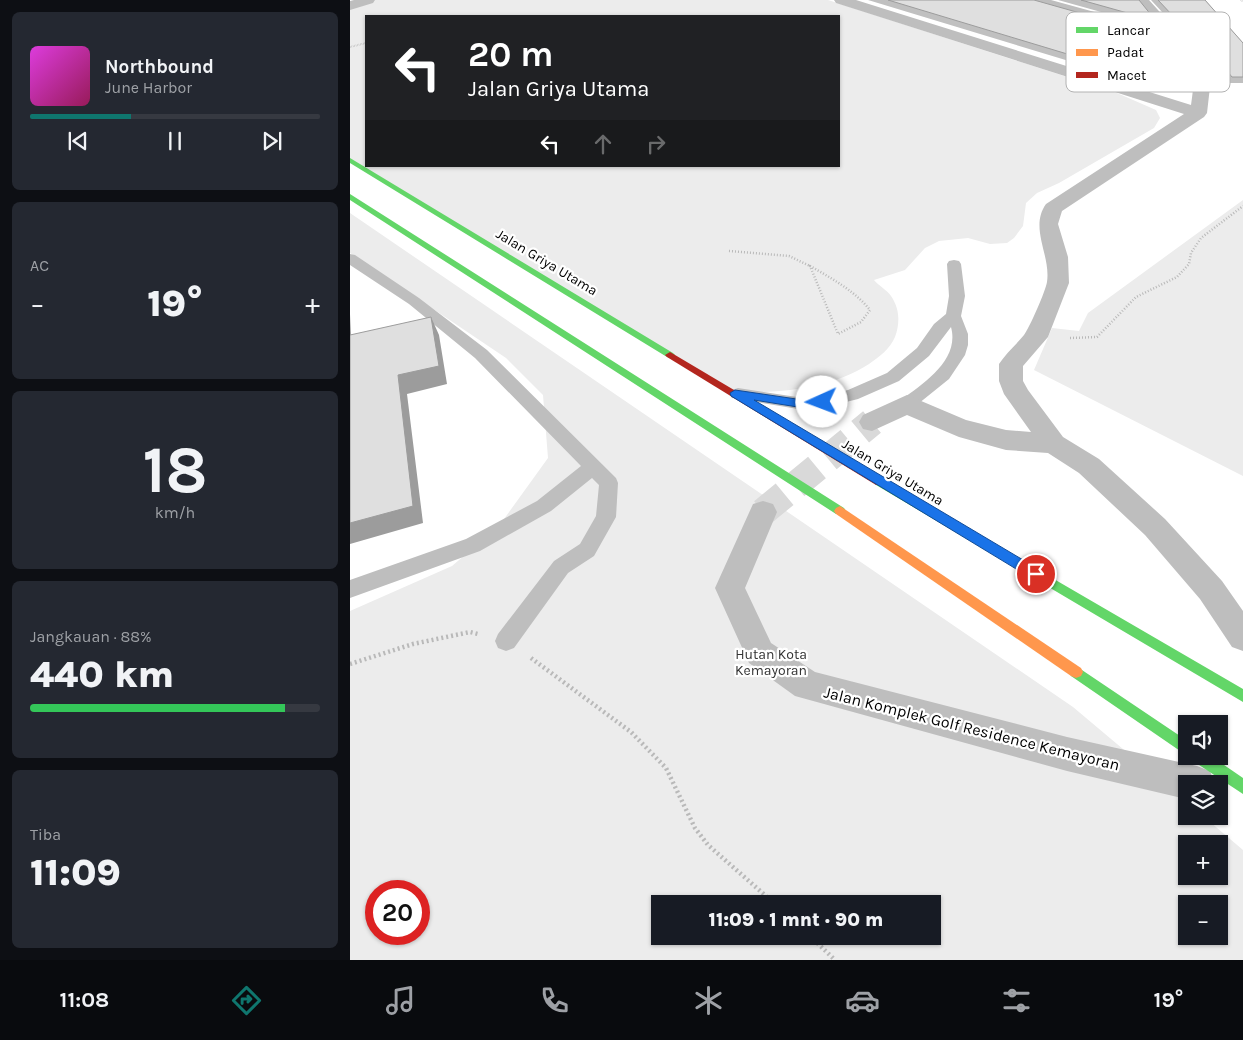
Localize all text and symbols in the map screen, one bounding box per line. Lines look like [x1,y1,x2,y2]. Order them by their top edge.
legend [1066,12,1230,92]
text: Lancar [1107,22,1151,39]
text: 20 m [468,34,553,75]
icon: left [385,35,450,100]
text: Padat [1107,44,1144,61]
text: Northbound [105,56,214,78]
text: Macet [1107,67,1146,84]
text: Jalan Griya Utama [468,76,649,102]
text: June Harbor [105,78,192,97]
icon: previous [64,127,92,155]
icon: pause [161,127,189,155]
icon: next [258,127,286,155]
icon: left [536,130,564,158]
icon: ahead [589,130,617,158]
icon: right [642,130,670,158]
street label: Jalan Griya Utama [493,225,601,299]
text: AC [30,256,49,275]
text: 19° [147,281,203,326]
text: − [30,287,45,320]
text: + [305,287,320,320]
position arrow [795,375,847,427]
text: 18 [142,432,208,508]
street label: Jalan Griya Utama [839,435,947,509]
text: km/h [155,503,195,522]
pin [1015,553,1057,595]
icon: arrive [1022,560,1050,588]
text: Jangkauan · 88% [30,627,152,646]
park label: Hutan Kota Kemayoran [735,646,807,679]
text: 440 km [30,652,174,697]
street label: Jalan Komplek Golf Residence Kemayoran [822,682,1122,774]
map controls [1178,715,1228,945]
button: sound [1178,715,1228,765]
button: layers [1178,775,1228,825]
text: Tiba [30,825,61,844]
button: + [1178,835,1228,885]
text: 11:09 [30,850,121,895]
speed limit sign: 20 [365,880,430,945]
button: − [1178,895,1228,945]
text: 11:09 · 1 mnt · 90 m [709,909,883,931]
icon: directions [229,983,264,1018]
icon: music [383,983,418,1018]
icon: phone [537,983,572,1018]
icon: climate [691,983,726,1018]
icon: car [845,983,880,1018]
icon: filters [999,983,1034,1018]
text: 11:08 [60,987,109,1013]
text: 19° [1154,987,1183,1013]

